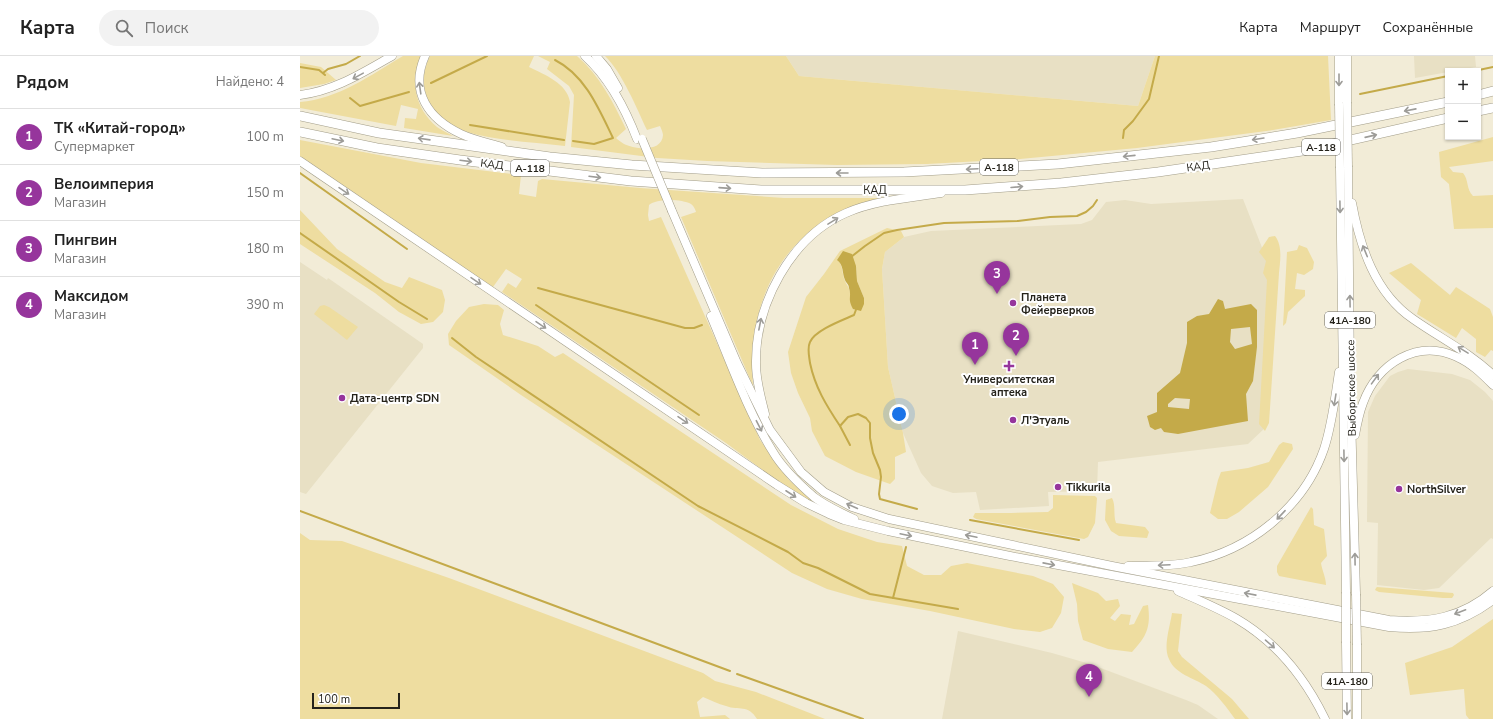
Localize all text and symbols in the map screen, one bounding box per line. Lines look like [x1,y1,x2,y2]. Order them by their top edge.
search box [99,10,379,46]
text: Карта [20,15,75,41]
icon: search [113,17,135,39]
text: Поиск [145,18,188,38]
text: Карта [1239,18,1278,37]
text: Маршрут [1300,18,1361,37]
text: Сохранённые [1383,18,1473,37]
map controls [1445,68,1481,140]
button: + [1445,68,1481,104]
text: Рядом [16,71,69,94]
one-way arrow [352,72,364,80]
text: Найдено: 4 [216,73,284,91]
one-way arrow [1335,73,1343,86]
one-way arrow [416,81,424,94]
button: − [1445,104,1481,140]
one-way arrow [1404,107,1417,115]
text: ТК «Китай-город» [54,118,186,138]
text: 1 [25,128,33,146]
text: 100 m [246,128,284,146]
one-way arrow [1364,131,1377,139]
one-way arrow [418,135,431,143]
one-way arrow [1252,135,1265,143]
one-way arrow [331,137,344,145]
text: Супермаркет [54,138,135,156]
road number: А-118 [1302,139,1340,155]
one-way arrow [1123,152,1136,160]
street label: КАД [479,156,505,173]
one-way arrow [459,157,472,165]
street label: КАД [1185,157,1211,176]
road number: А-118 [980,159,1018,175]
road number: А-118 [511,160,549,176]
one-way arrow [966,165,979,172]
one-way arrow [836,169,849,177]
one-way arrow [589,173,602,181]
text: Велоимперия [54,174,154,194]
street label: КАД [863,183,887,198]
one-way arrow [1010,183,1023,191]
text: 2 [25,184,33,202]
text: 150 m [246,184,284,202]
one-way arrow [718,184,731,191]
one-way arrow [338,187,349,195]
text: Магазин [54,194,106,212]
one-way arrow [1336,200,1344,213]
one-way arrow [827,216,839,224]
text: Пингвин [54,230,117,250]
text: 3 [25,240,33,258]
text: 180 m [246,240,284,258]
one-way arrow [1360,245,1368,257]
text: Магазин [54,250,106,268]
pin: 3 [984,261,1010,294]
one-way arrow [470,277,481,285]
text: Максидом [54,286,129,306]
place label: Планета Фейерверков [1021,290,1094,318]
one-way arrow [1346,295,1353,308]
text: 4 [25,296,33,314]
text: 390 m [246,296,284,314]
marker: Планета Фейерверков [1008,298,1018,308]
text: Магазин [54,306,106,324]
road number: 41А-180 [1325,312,1375,328]
one-way arrow [757,318,765,331]
one-way arrow [535,321,546,329]
pin: 2 [1003,323,1029,356]
pin: 1 [962,332,988,365]
street label: Выборгское шоссе [1343,340,1360,436]
one-way arrow [1457,346,1469,354]
marker: Университетская аптека [1004,361,1014,371]
place label: Университетская аптека [962,372,1055,400]
one-way arrow [1371,374,1379,385]
place label: Дата-центр SDN [350,391,439,406]
marker: Дата-центр SDN [337,393,347,403]
one-way arrow [1330,393,1338,406]
your location [889,404,909,424]
place label: Л'Этуаль [1021,413,1069,428]
marker: Л'Этуаль [1008,415,1018,425]
one-way arrow [678,416,689,425]
one-way arrow [756,420,763,432]
one-way arrow [1340,449,1348,462]
place label: Tikkurila [1066,480,1110,495]
marker: Tikkurila [1053,482,1063,492]
place label: NorthSilver [1407,482,1467,497]
marker: NorthSilver [1394,484,1404,494]
one-way arrow [785,490,797,498]
one-way arrow [846,502,858,510]
one-way arrow [1276,510,1285,520]
one-way arrow [899,531,912,539]
one-way arrow [965,532,978,540]
one-way arrow [1351,553,1359,566]
one-way arrow [1042,560,1055,568]
one-way arrow [1158,561,1171,568]
one-way arrow [1244,589,1257,597]
one-way arrow [1454,608,1466,616]
one-way arrow [1264,639,1275,648]
pin: 4 [1076,664,1102,697]
road number: 41А-180 [1322,673,1372,689]
scale bar [312,691,400,710]
text: 100 m [318,692,350,707]
one-way arrow [1343,702,1351,715]

